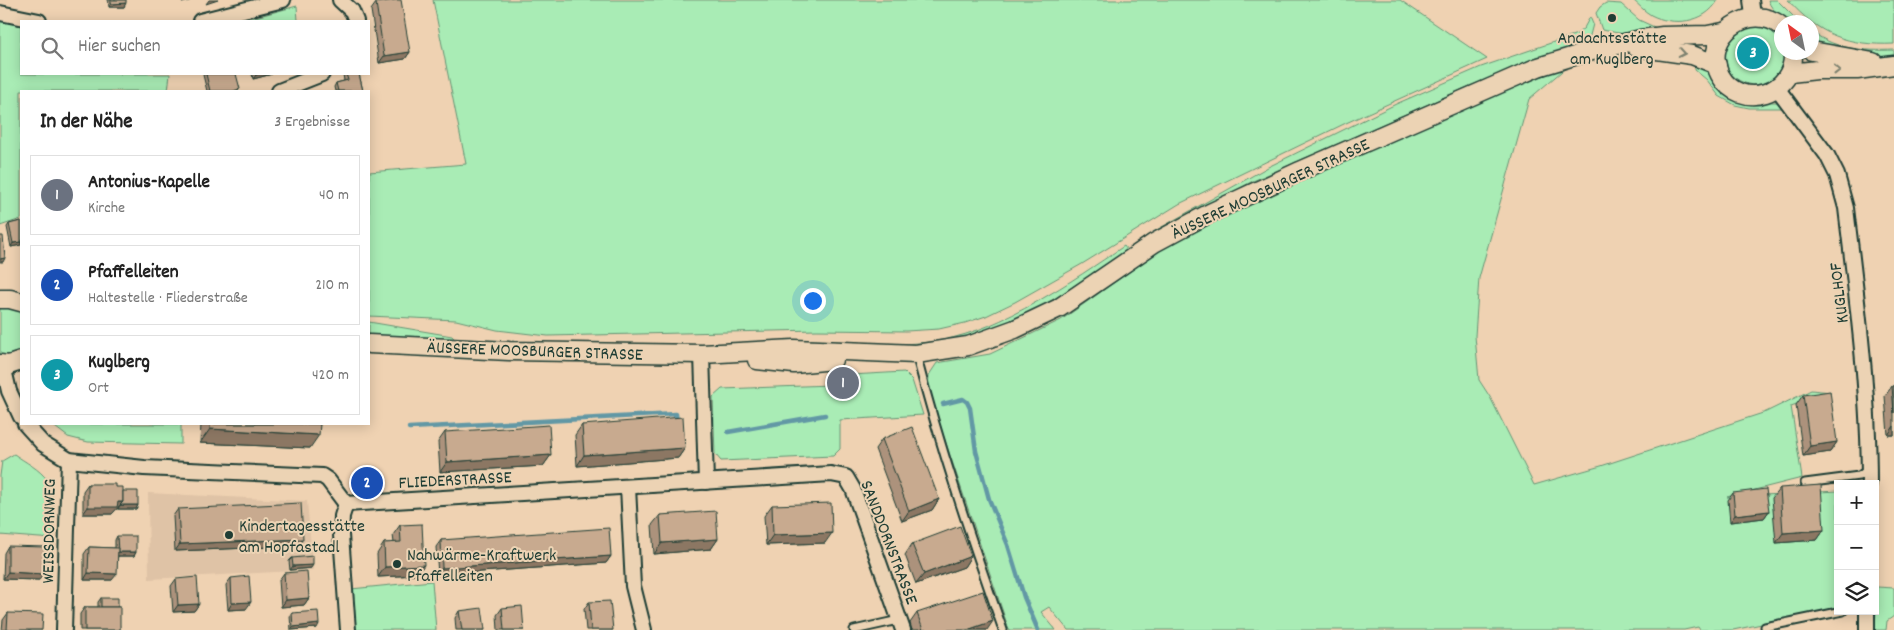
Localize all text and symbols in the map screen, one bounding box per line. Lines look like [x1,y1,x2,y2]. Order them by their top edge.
marker: Andachtsstätte am Kuglberg [1606,12,1618,24]
north arrow [1774,15,1819,60]
search box [20,20,370,75]
place label: Andachtsstätte am Kuglberg [1557,27,1667,73]
icon: search [38,34,66,62]
text: Hier suchen [78,34,161,61]
pin: 3 [1737,34,1769,72]
one-way arrow [1677,47,1686,57]
one-way arrow [1834,65,1841,75]
text: In der Nähe [40,108,132,138]
text: 3 Ergebnisse [274,111,350,134]
street label: ÄUSSERE MOOSBURGER STRASSE [1168,133,1374,247]
text: Antonius-Kapelle [88,170,210,197]
text: 1 [55,184,59,207]
text: 40 m [319,184,349,207]
text: Kirche [88,197,125,220]
text: Pfaffelleiten [88,260,178,287]
street label: KUGLHOF [1824,261,1857,325]
text: 2 [54,274,61,297]
text: 210 m [315,274,349,297]
text: Haltestelle · Fliederstraße [88,287,248,310]
your location [800,288,826,314]
street label: ÄUSSERE MOOSBURGER STRASSE [426,336,643,369]
text: Kuglberg [88,350,150,377]
text: 3 [53,364,61,387]
text: 420 m [312,364,349,387]
pin: 1 [827,364,859,402]
text: Ort [88,377,109,400]
pin: 2 [351,464,383,502]
street label: FLIEDERSTRASSE [398,466,512,497]
street label: SANDDORNSTRASSE [853,477,923,609]
street label: WEISSDORNWEG [37,478,64,584]
map controls [1834,480,1879,615]
button: + [1834,480,1879,525]
place label: Kindertagesstätte am Hopfastadl [239,515,365,561]
button: − [1834,525,1879,570]
marker: Kindertagesstätte am Hopfastadl [223,529,235,541]
place label: Nahwärme-Kraftwerk Pfaffelleiten [407,544,556,590]
marker: Nahwärme-Kraftwerk Pfaffelleiten [391,558,403,570]
button: layers [1834,570,1879,615]

